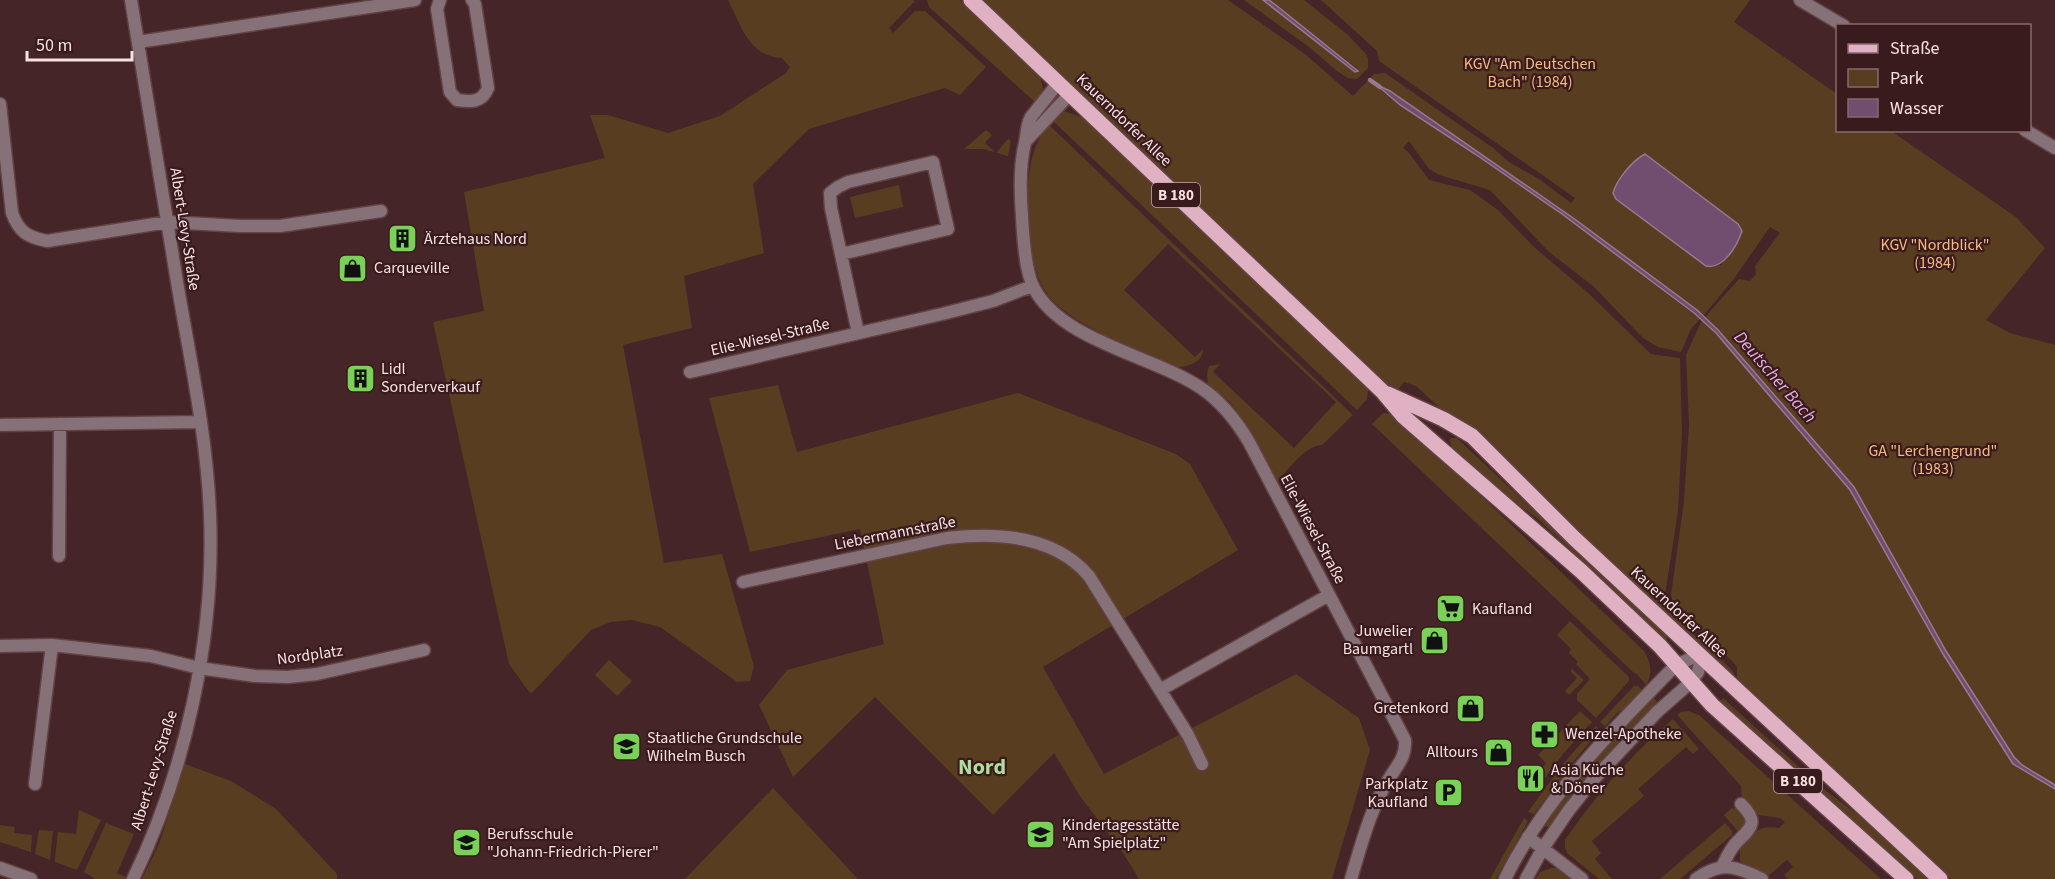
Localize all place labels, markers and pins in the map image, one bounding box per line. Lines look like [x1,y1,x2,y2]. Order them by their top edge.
building icon: Ärztehaus Nord [387,223,419,255]
place label: Ärztehaus Nord [424,228,527,250]
shop icon: Carqueville [337,252,369,284]
place label: Carqueville [374,257,450,279]
place label: Lidl Sonderverkauf [381,358,481,398]
building icon: Lidl Sonderverkauf [344,362,376,394]
supermarket icon: Kaufland [1435,593,1467,625]
place label: Kaufland [1472,598,1532,620]
place label: Juwelier Baumgartl [1343,620,1413,660]
shop icon: Juwelier Baumgartl [1418,624,1450,656]
shop icon: Gretenkord [1454,692,1486,724]
place label: Gretenkord [1374,697,1449,719]
pharmacy icon: Wenzel-Apotheke [1528,718,1560,750]
place label: Wenzel-Apotheke [1565,723,1682,745]
place label: Staatliche Grundschule Wilhelm Busch [647,727,802,767]
school or university icon: Staatliche Grundschule Wilhelm Busch [610,731,642,763]
shop icon: Alltours [1483,736,1515,768]
place label: Alltours [1426,741,1478,763]
place label: Asia Küche & Döner [1551,759,1624,799]
restaurant icon: Asia Küche & Döner [1514,763,1546,795]
place label: Parkplatz Kaufland [1365,773,1428,813]
parking icon: Parkplatz Kaufland [1433,777,1465,809]
place label: Kindertagesstätte "Am Spielplatz" [1062,814,1180,854]
school or university icon: Kindertagesstätte "Am Spielplatz" [1025,818,1057,850]
place label: Berufsschule "Johann-Friedrich-Pierer" [487,823,659,863]
school or university icon: Berufsschule "Johann-Friedrich-Pierer" [450,827,482,859]

